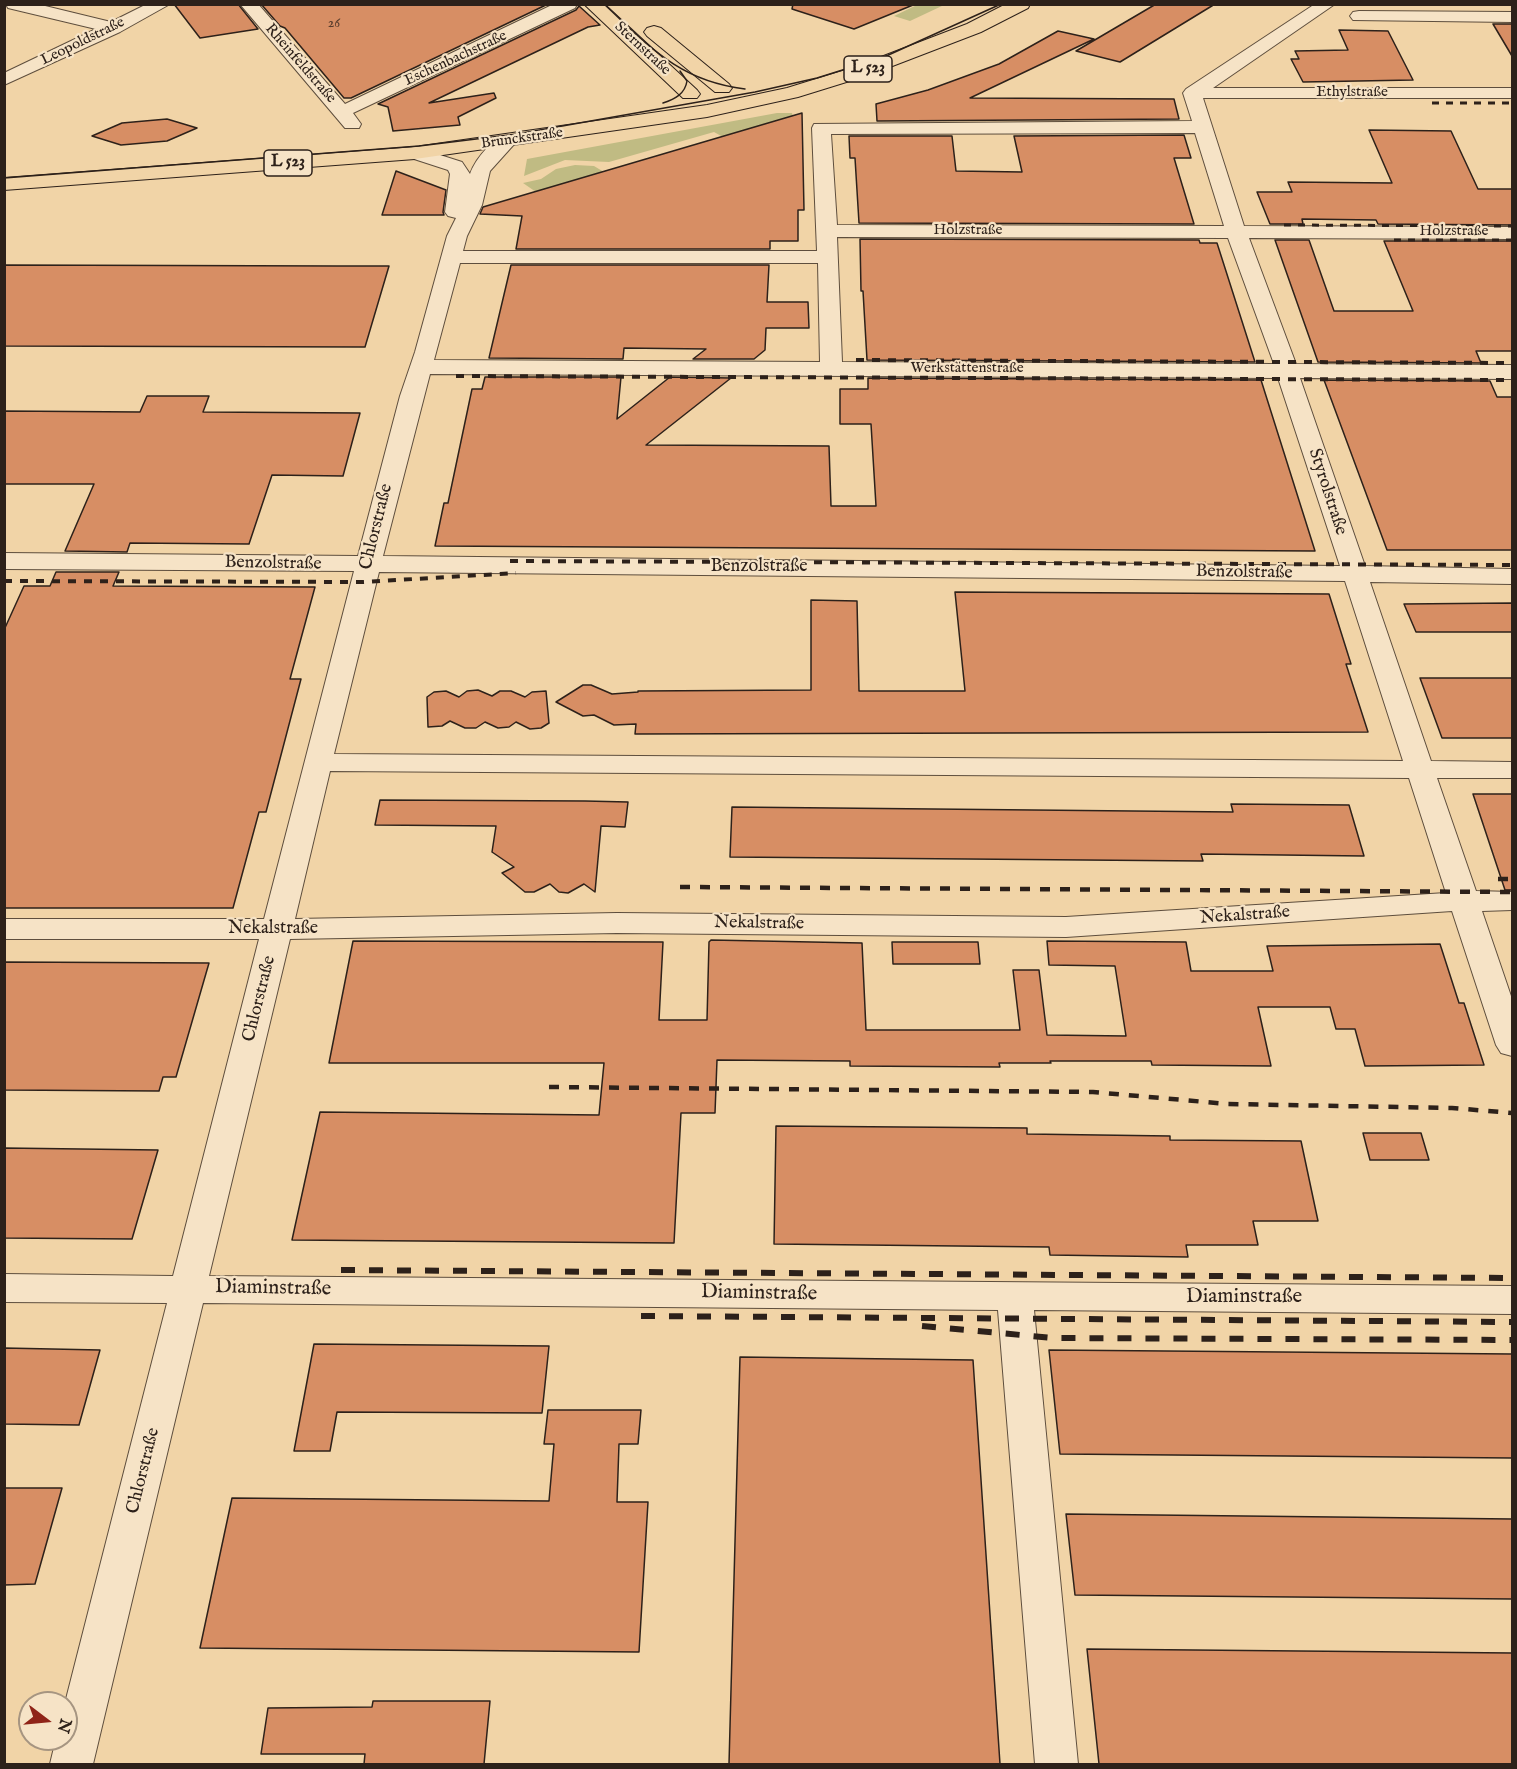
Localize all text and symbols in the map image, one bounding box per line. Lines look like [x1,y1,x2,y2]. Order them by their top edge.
street label: Leopoldstraße [38,14,128,70]
house number: 26 [328,16,340,32]
street label: Sternstraße [610,18,674,80]
street label: Rheinfeldstraße [261,21,339,107]
street label: Eschenbachstraße [402,27,510,91]
road number: L 523 [844,56,892,82]
street label: Ethylstraße [1316,84,1388,102]
street label: Brunckstraße [480,124,564,154]
road number: L 523 [264,150,312,176]
street label: Holzstraße [934,222,1002,240]
street label: Holzstraße [1420,223,1488,241]
street label: Werkstättenstraße [910,360,1024,378]
street label: Styrolstraße [1303,446,1351,538]
street label: Chlorstraße [356,482,398,572]
street label: Benzolstraße [224,552,322,576]
street label: Benzolstraße [710,556,808,578]
street label: Benzolstraße [1195,561,1293,585]
street label: Nekalstraße [1199,902,1291,930]
street label: Nekalstraße [714,912,804,936]
street label: Nekalstraße [228,918,318,940]
street label: Chlorstraße [239,954,281,1044]
street label: Diaminstraße [215,1275,331,1303]
street label: Diaminstraße [701,1280,817,1308]
street label: Diaminstraße [1186,1285,1302,1311]
street label: Chlorstraße [123,1426,165,1516]
north arrow [18,1691,78,1751]
text: N [52,1716,75,1735]

